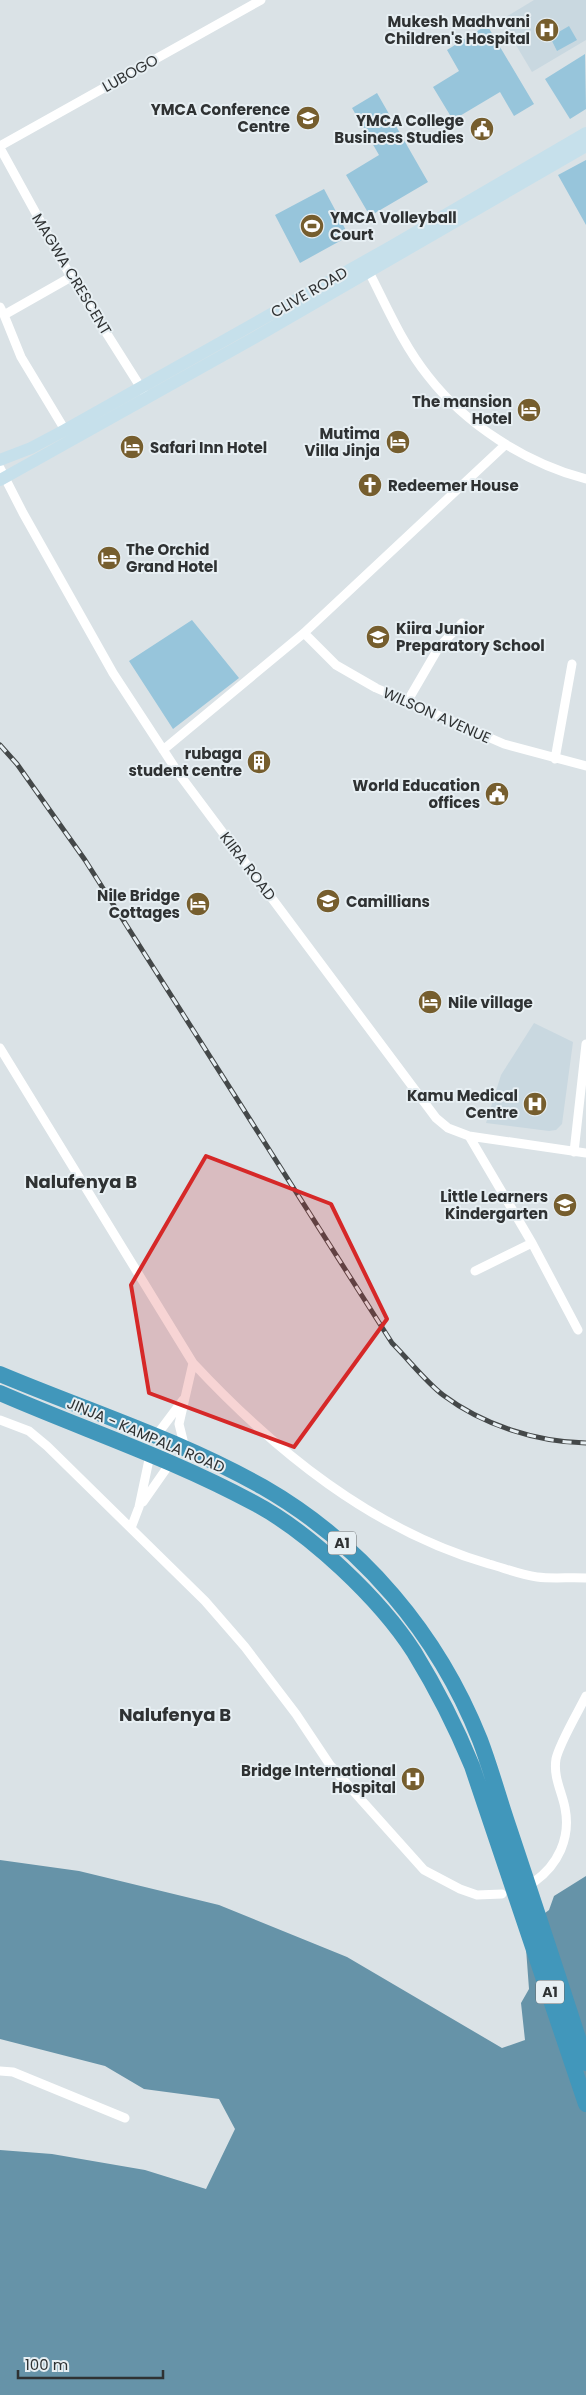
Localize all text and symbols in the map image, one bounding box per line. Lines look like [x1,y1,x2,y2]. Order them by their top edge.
place label: Mukesh Madhvani Children's Hospital [385,11,530,49]
hospital icon: Mukesh Madhvani Children's Hospital [534,17,560,43]
street label: LUBOGO [98,49,162,97]
place label: YMCA Conference Centre [151,99,290,137]
school or university icon: YMCA Conference Centre [295,105,321,131]
place label: YMCA College Business Studies [334,110,464,148]
public building icon: YMCA College Business Studies [469,116,495,142]
place label: YMCA Volleyball Court [330,207,457,245]
street label: MAGWA CRESCENT [27,209,117,339]
sports icon: YMCA Volleyball Court [299,213,325,239]
street label: CLIVE ROAD [267,262,351,322]
place label: The mansion Hotel [412,391,512,429]
hotel icon: The mansion Hotel [516,397,542,423]
place label: Mutima Villa Jinja [305,423,380,461]
hotel icon: Mutima Villa Jinja [385,429,411,455]
hotel icon: Safari Inn Hotel [119,434,145,460]
place label: Safari Inn Hotel [150,437,267,458]
church icon: Redeemer House [357,472,383,498]
place label: Redeemer House [388,475,519,496]
place label: The Orchid Grand Hotel [126,539,218,577]
hotel icon: The Orchid Grand Hotel [96,545,122,571]
place label: Kiira Junior Preparatory School [396,618,545,656]
school or university icon: Kiira Junior Preparatory School [365,624,391,650]
street label: WILSON AVENUE [380,682,494,748]
place label: rubaga student centre [128,743,242,781]
building icon: rubaga student centre [246,749,272,775]
place label: World Education offices [353,775,480,813]
public building icon: World Education offices [484,781,510,807]
street label: KIIRA ROAD [215,827,281,905]
place label: Nile Bridge Cottages [97,885,180,923]
school or university icon: Camillians [315,888,341,914]
hotel icon: Nile Bridge Cottages [185,891,211,917]
place label: Camillians [346,891,430,912]
hotel icon: Nile village [417,989,443,1015]
place label: Nile village [448,992,533,1013]
place label: Kamu Medical Centre [407,1085,518,1123]
hospital icon: Kamu Medical Centre [522,1091,548,1117]
district label: Nalufenya B [25,1169,137,1194]
place label: Little Learners Kindergarten [440,1186,548,1224]
school or university icon: Little Learners Kindergarten [552,1192,578,1218]
street label: JINJA - KAMPALA ROAD [64,1392,228,1478]
road number: A1 [328,1532,356,1555]
district label: Nalufenya B [119,1702,231,1727]
place label: Bridge International Hospital [241,1760,396,1798]
hospital icon: Bridge International Hospital [400,1766,426,1792]
road number: A1 [536,1980,564,2004]
scale bar [18,2348,162,2380]
text: 100 m [25,2354,68,2375]

